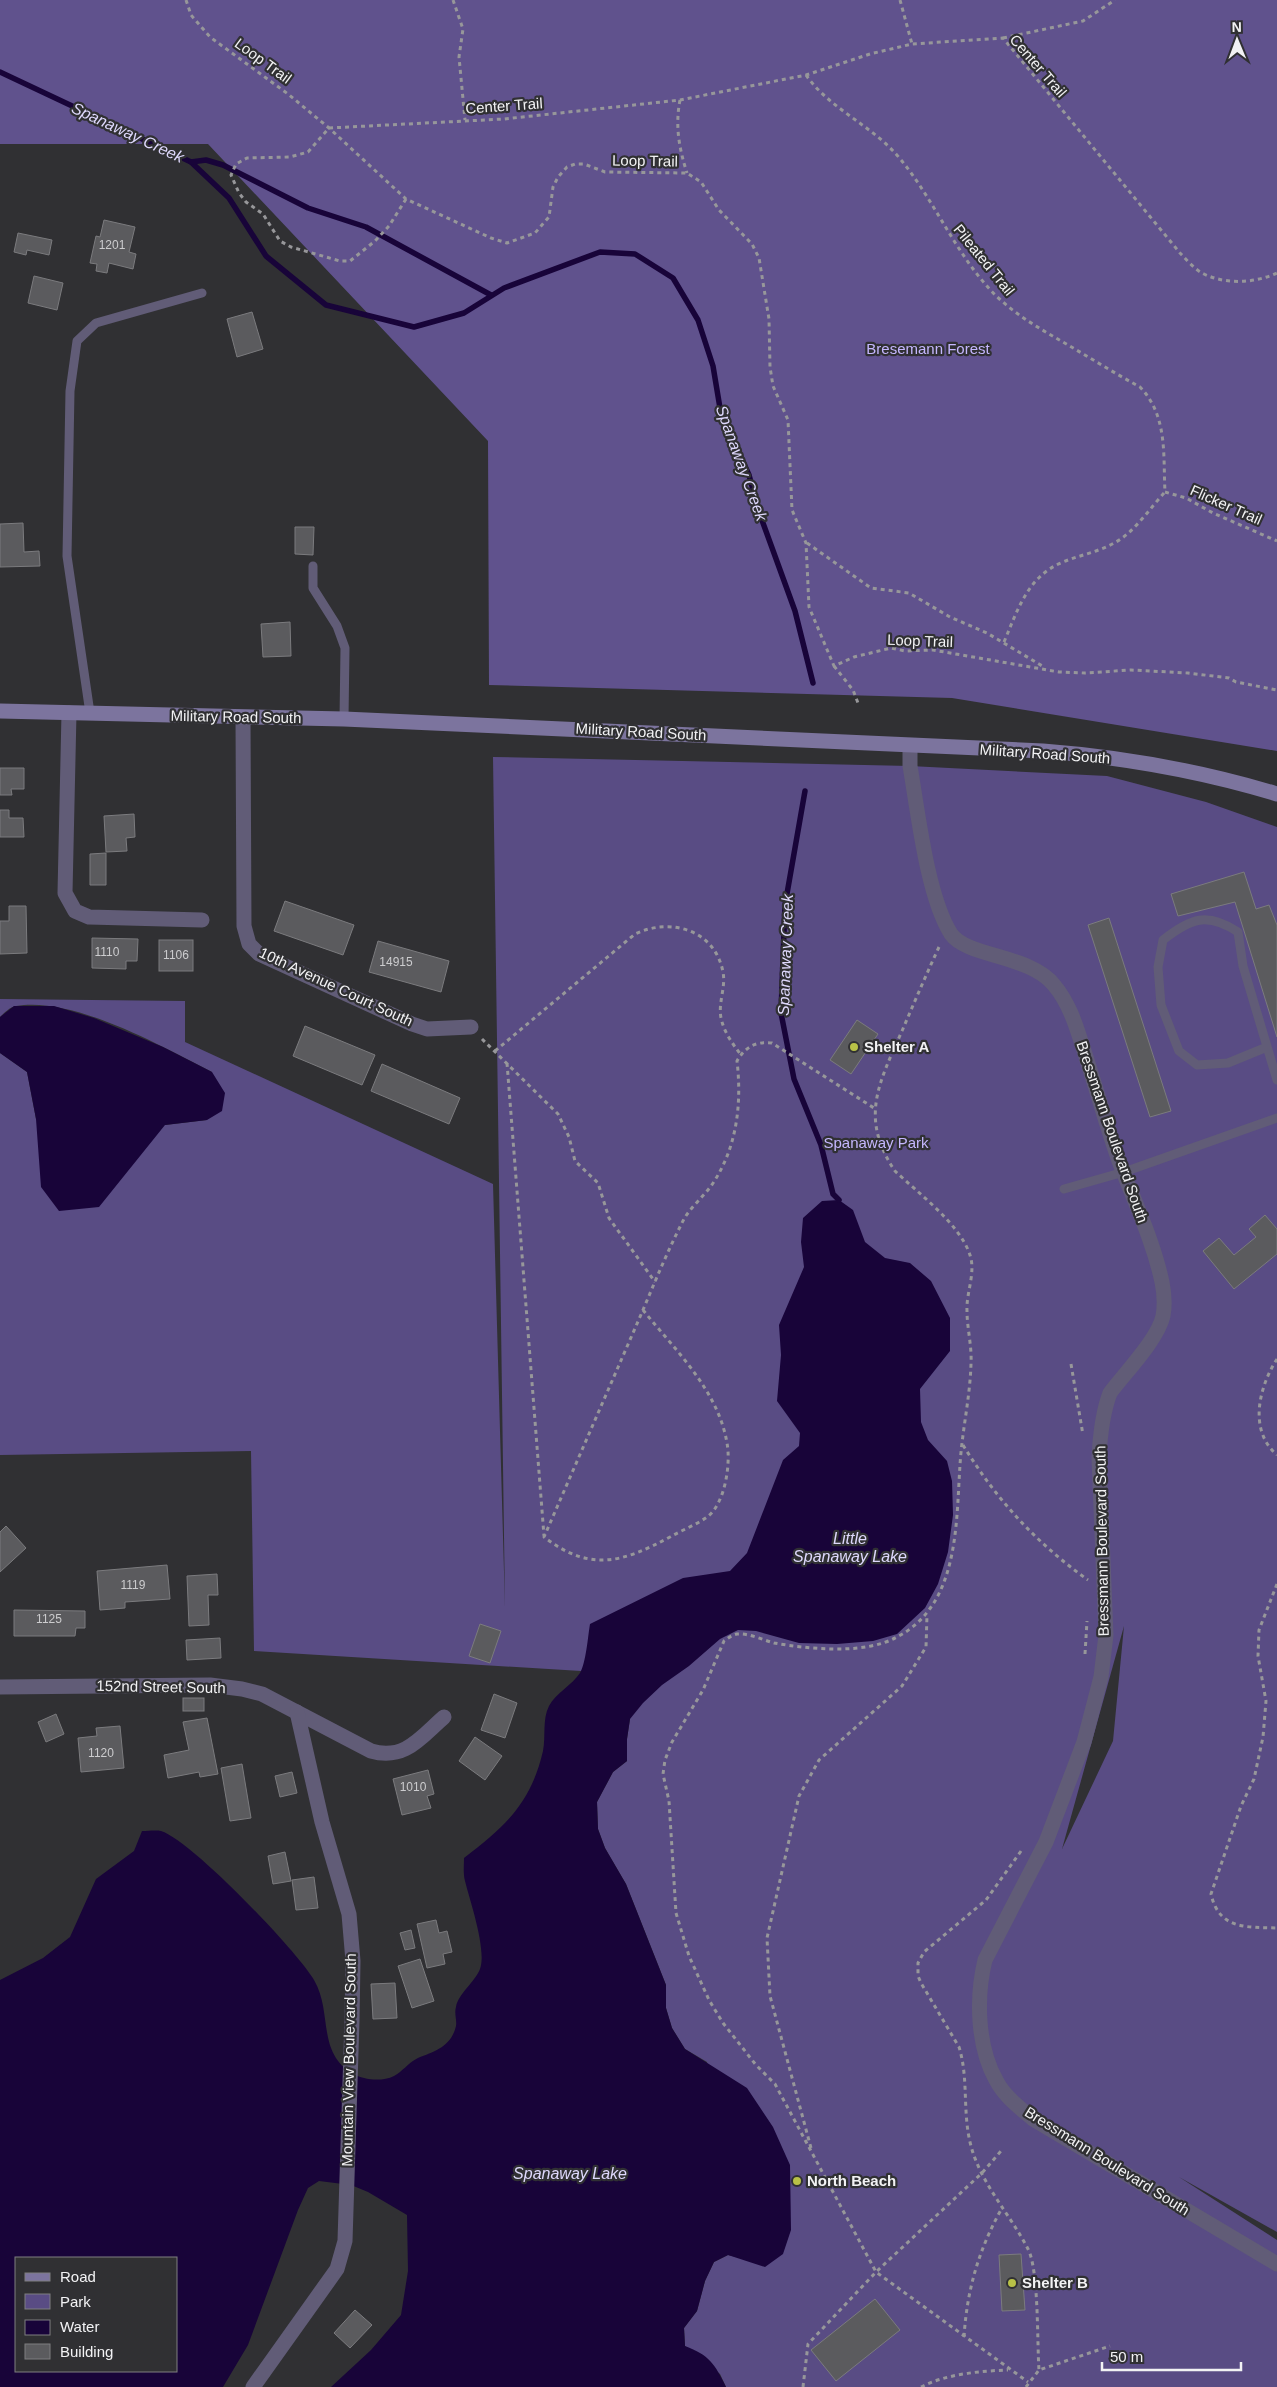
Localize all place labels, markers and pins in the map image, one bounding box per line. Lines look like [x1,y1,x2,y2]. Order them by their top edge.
place label: Shelter A [864,1038,929,1055]
marker: Shelter A [848,1041,860,1053]
place label: North Beach [807,2172,896,2189]
marker: North Beach [791,2175,803,2187]
place label: Shelter B [1022,2274,1088,2291]
marker: Shelter B [1006,2277,1018,2289]

